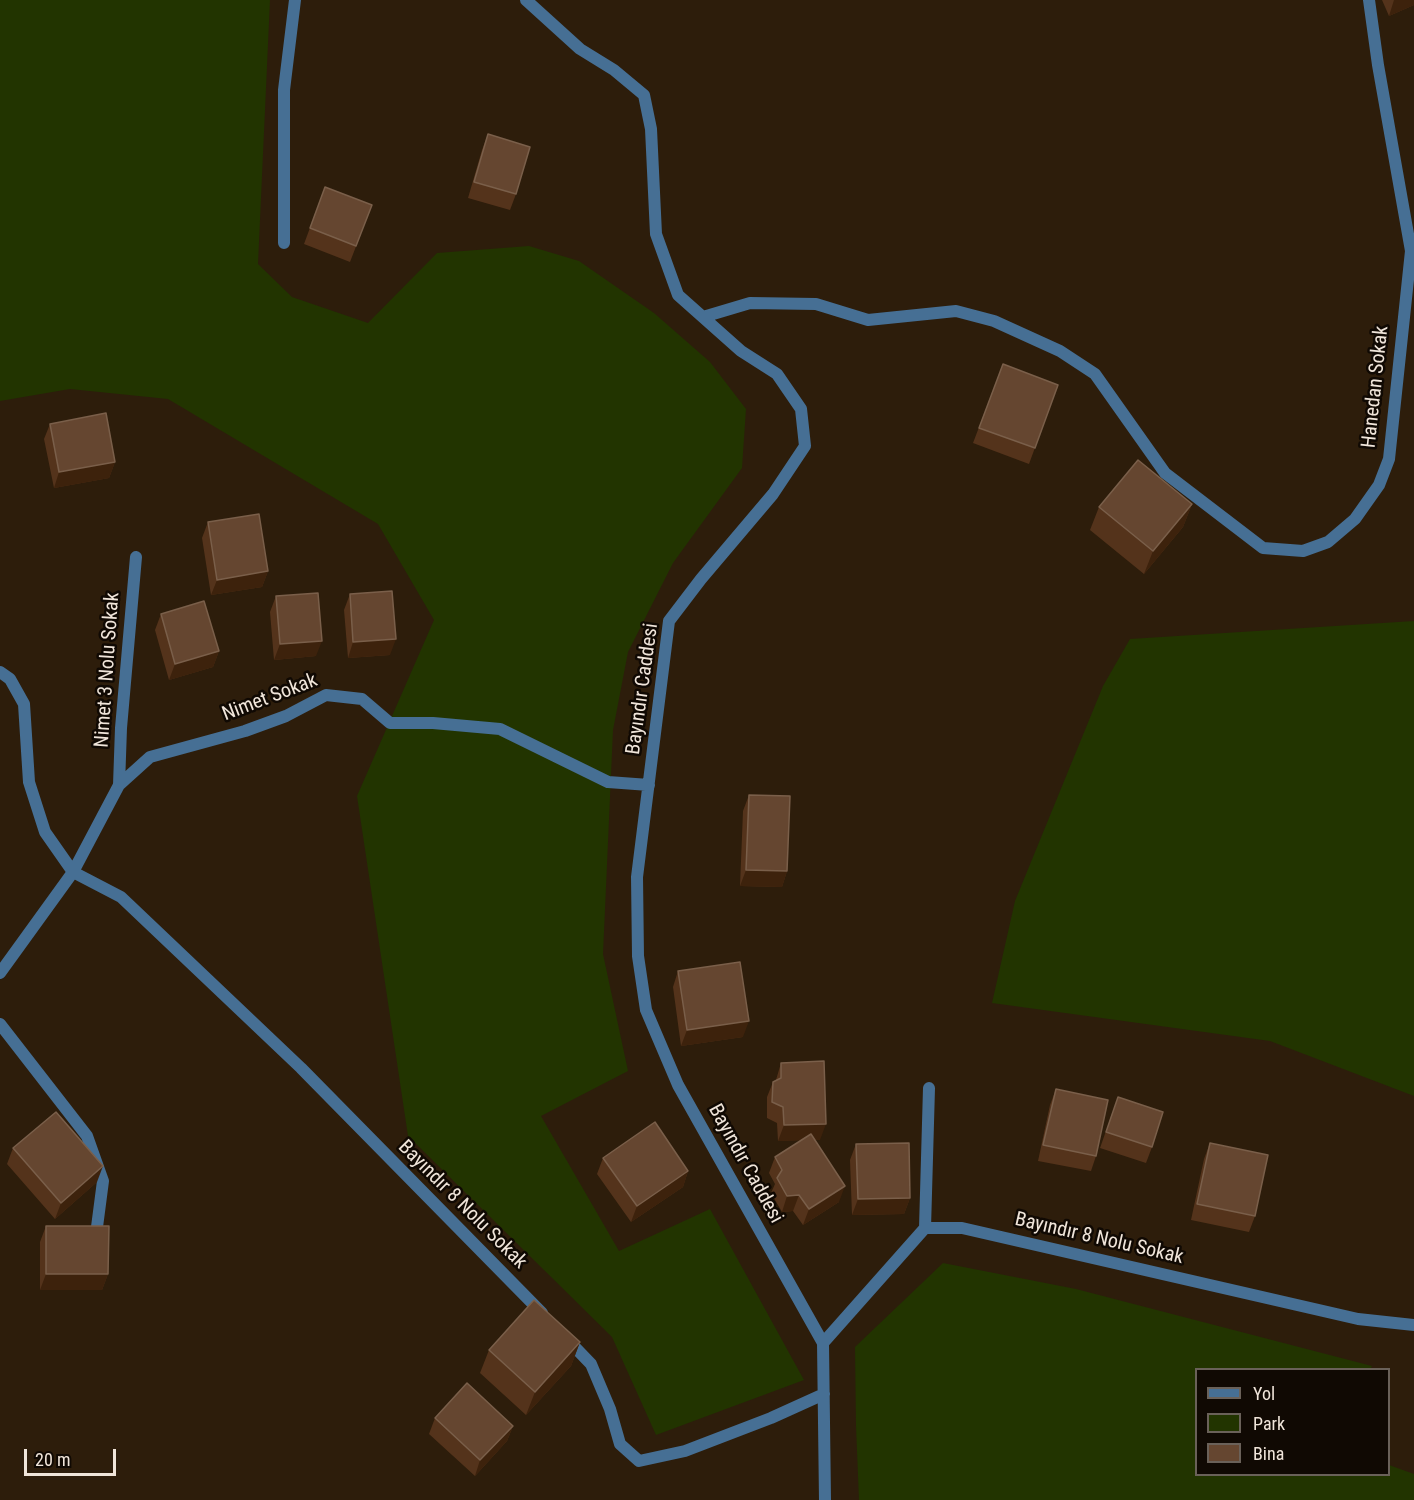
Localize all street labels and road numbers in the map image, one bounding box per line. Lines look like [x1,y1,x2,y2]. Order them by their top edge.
street label: Hanedan Sokak [1358,325,1394,449]
street label: Nimet 3 Nolu Sokak [91,592,125,748]
street label: Bayındır Caddesi [622,622,664,756]
street label: Nimet Sokak [219,669,321,727]
street label: Bayındır Caddesi [702,1100,788,1228]
street label: Bayındır 8 Nolu Sokak [393,1136,531,1274]
street label: Bayındır 8 Nolu Sokak [1012,1208,1186,1270]

